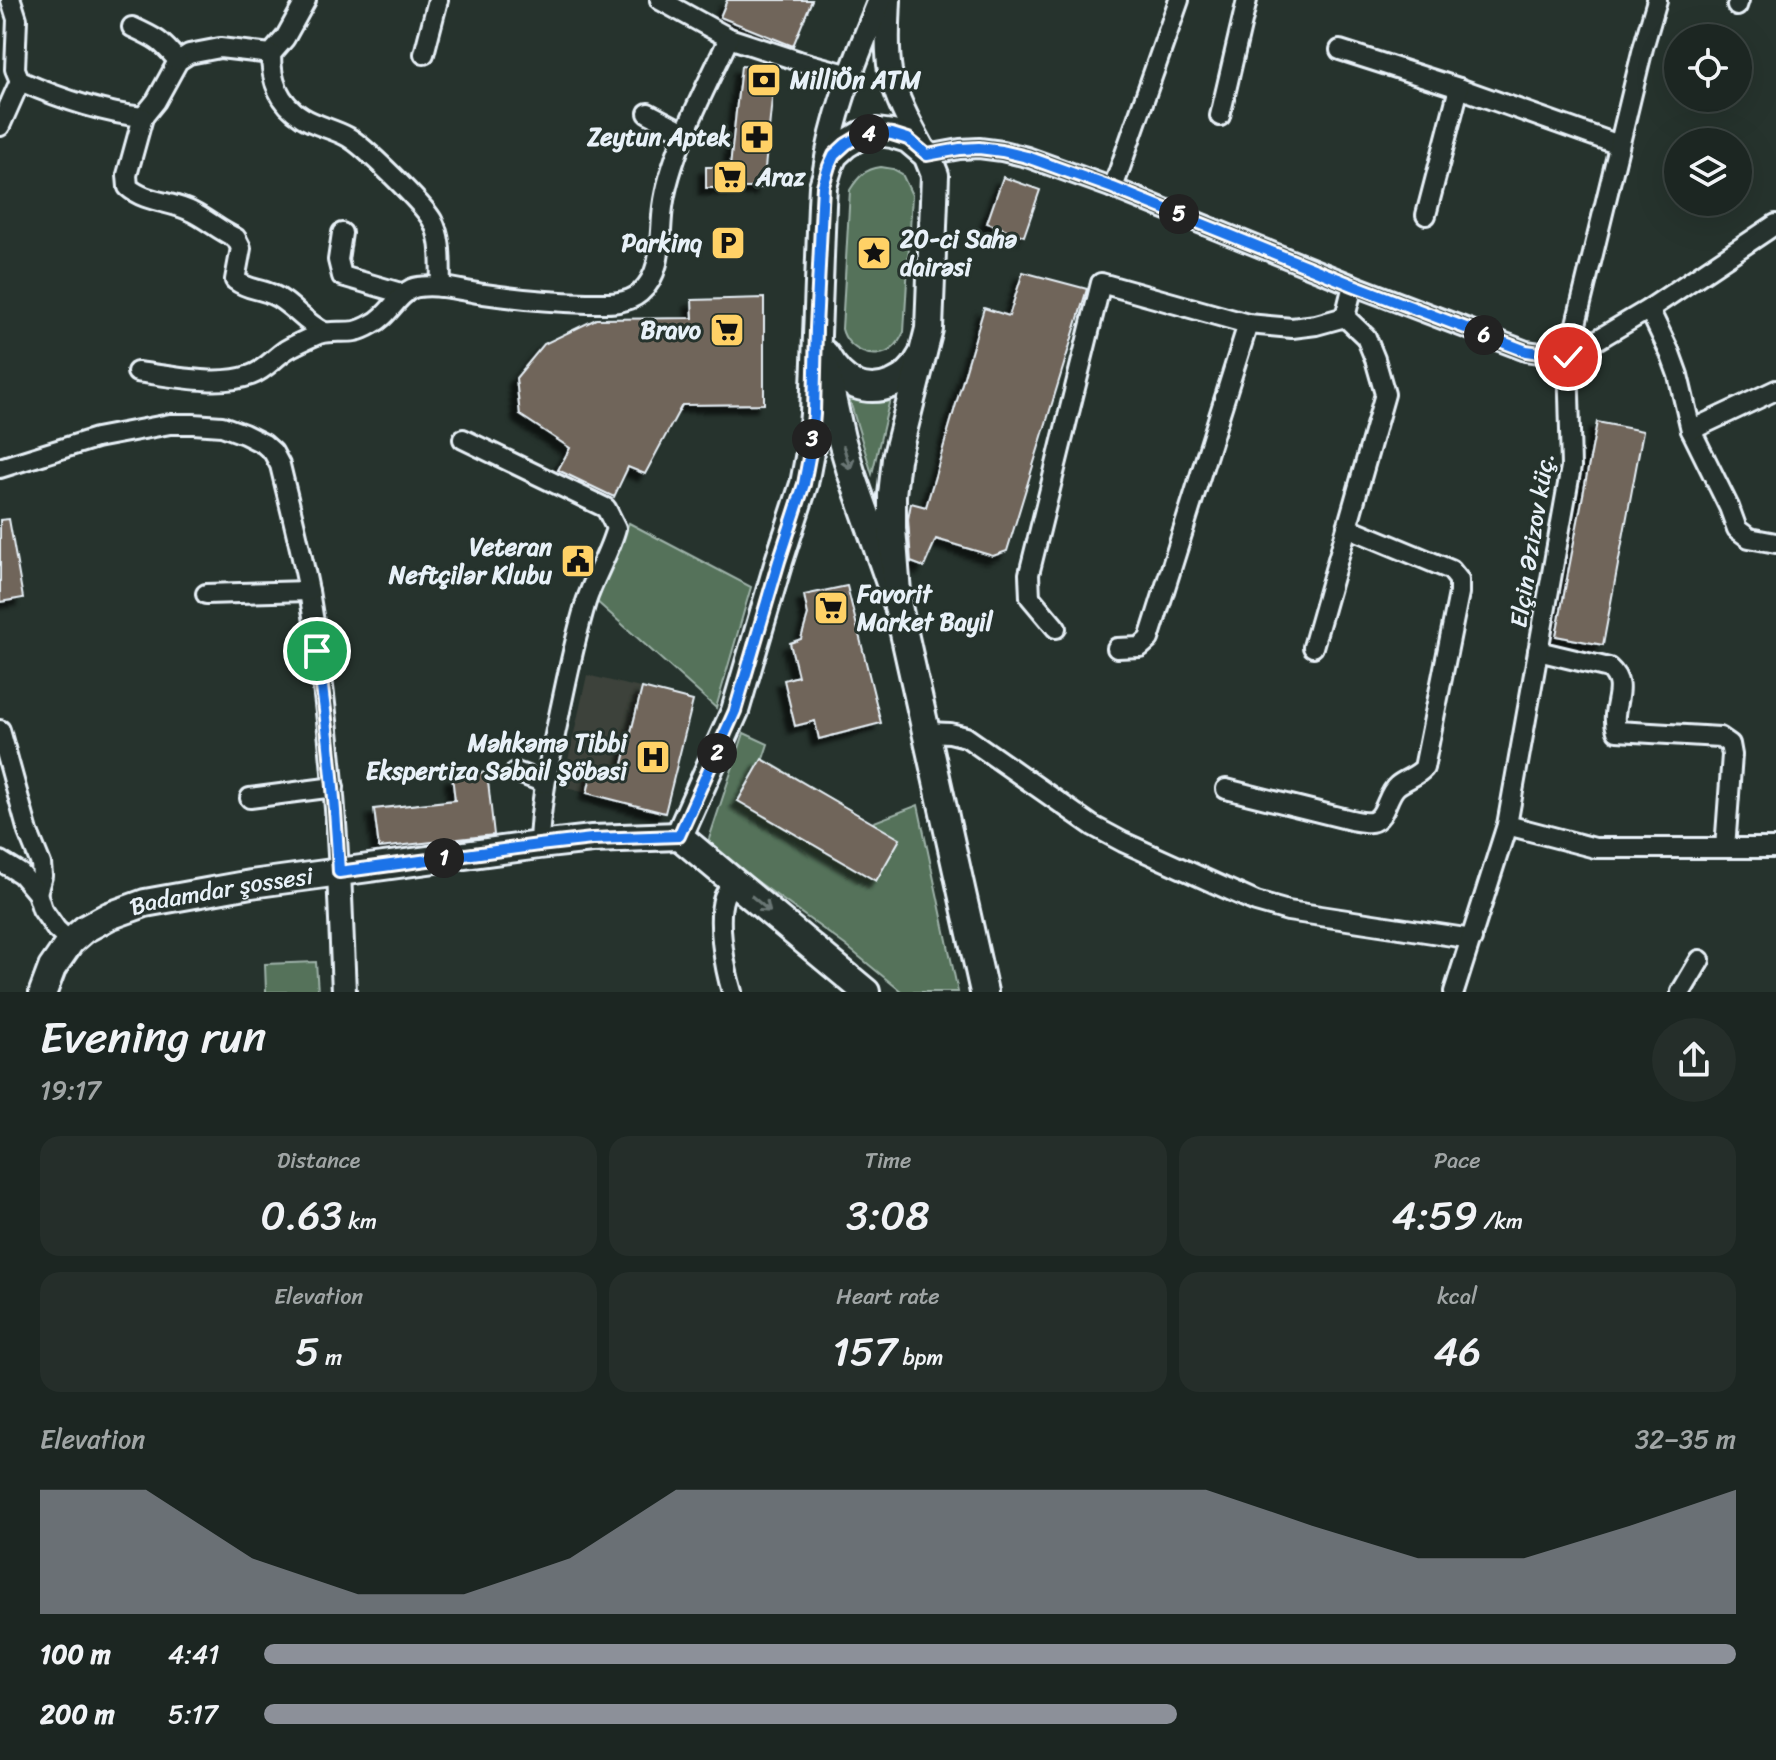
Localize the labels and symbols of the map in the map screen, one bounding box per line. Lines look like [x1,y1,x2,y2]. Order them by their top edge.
place label: MilliÖn ATM [789,59,921,101]
bank icon: MilliÖn ATM [745,61,783,99]
pin: 4 [849,114,889,154]
place label: Zeytun Aptek [586,116,731,158]
pharmacy icon: Zeytun Aptek [738,118,776,156]
place label: Araz [755,156,807,198]
supermarket icon: Araz [711,158,749,196]
pin: 5 [1159,194,1199,234]
place label: 20-ci Sahə dairəsi [899,218,1018,288]
place label: Parkinq [621,222,702,264]
parking icon: Parkinq [709,224,747,262]
place icon: 20-ci Sahə dairəsi [855,234,893,272]
place label: Bravo [641,309,702,351]
supermarket icon: Bravo [708,311,746,349]
pin: 6 [1464,315,1504,355]
pin [1534,323,1602,391]
pin: 3 [792,419,832,459]
one-way arrow [840,444,855,470]
street label: Elçin Əzizov küç. [1497,449,1567,631]
place label: Veteran Neftçilər Klubu [388,526,553,596]
public building icon: Veteran Neftçilər Klubu [559,542,597,580]
place label: Favorit Market Bayil [856,573,994,643]
supermarket icon: Favorit Market Bayil [812,589,850,627]
pin [283,617,351,685]
place label: Məhkəmə Tibbi Ekspertiza Səbail Şöbəsi [366,722,628,792]
pin: 2 [697,733,737,773]
hospital icon: Məhkəmə Tibbi Ekspertiza Səbail Şöbəsi [634,738,672,776]
pin: 1 [424,838,464,878]
street label: Badamdar şossesi [123,855,316,928]
one-way arrow [750,895,771,913]

